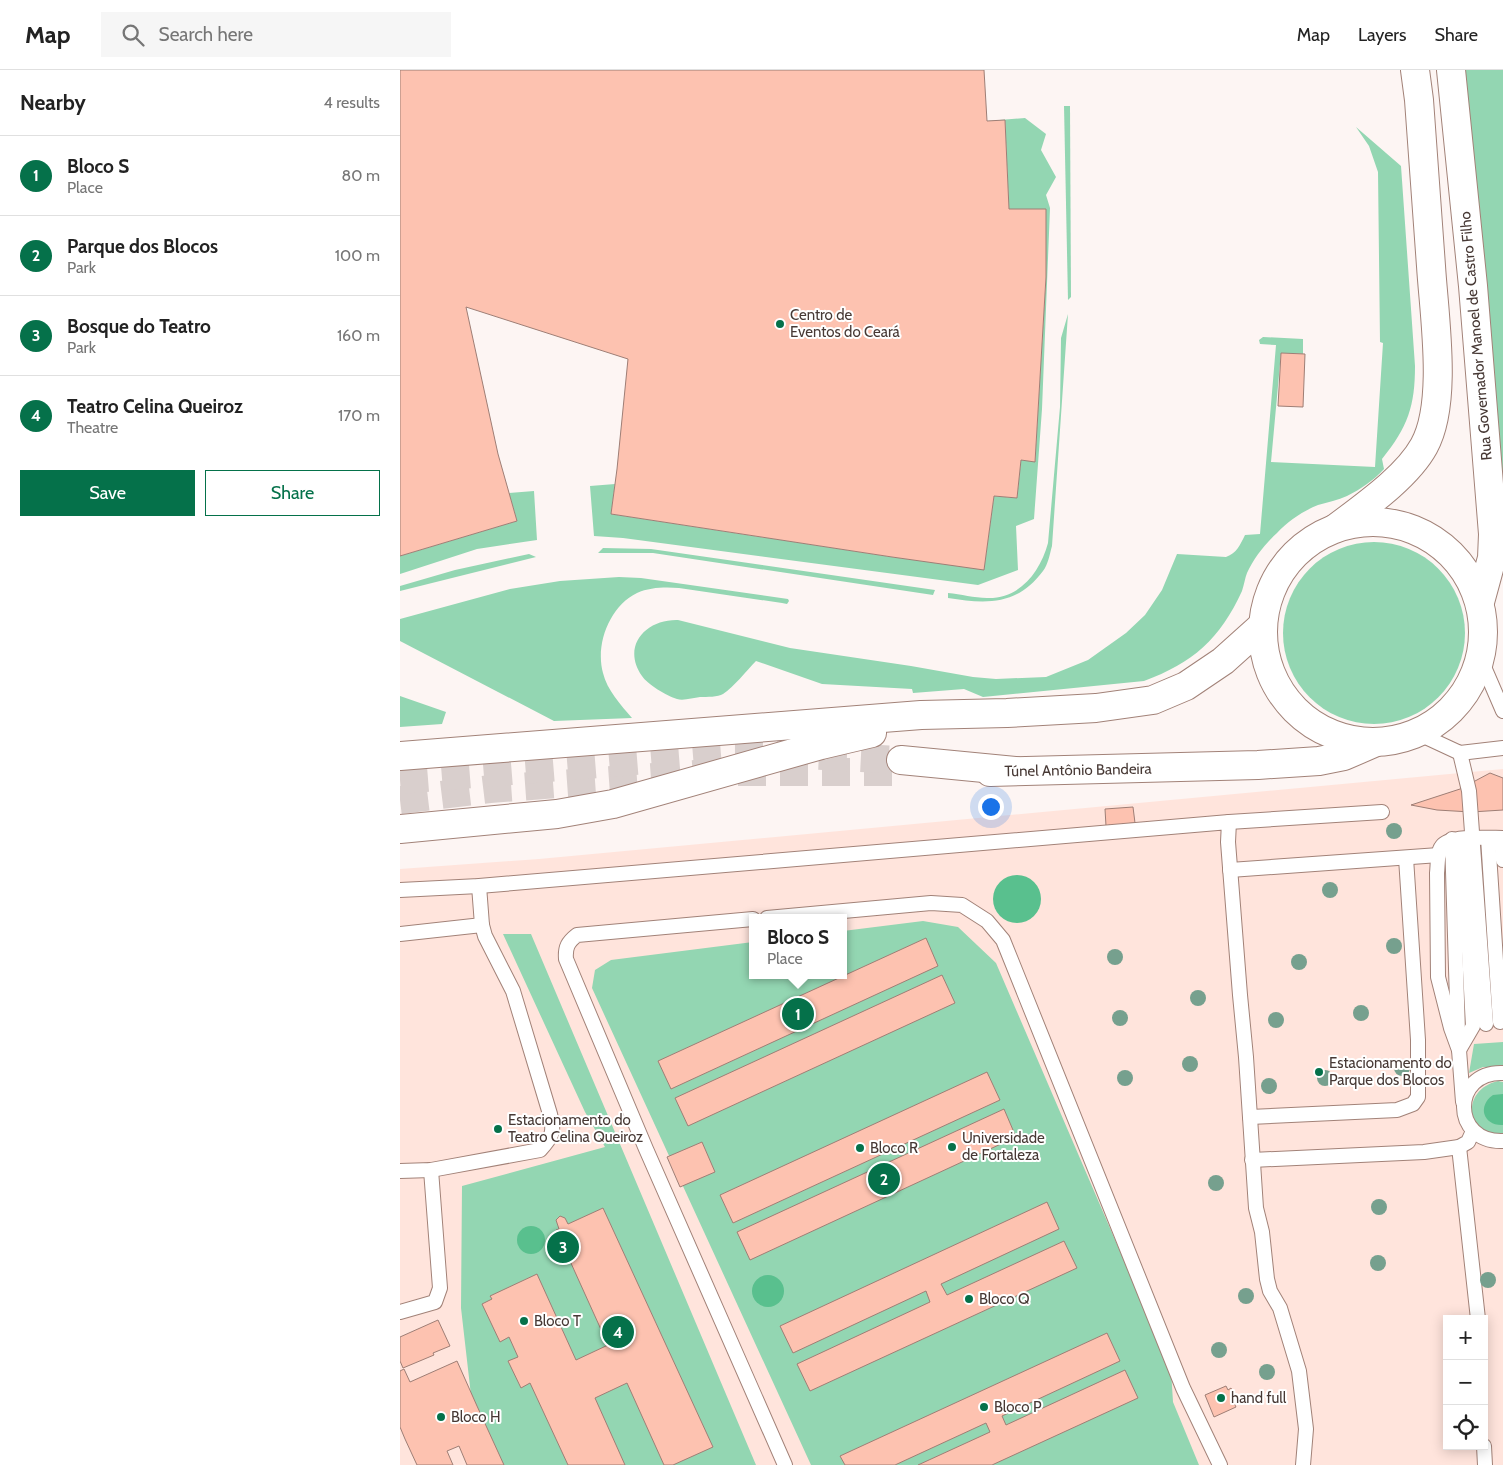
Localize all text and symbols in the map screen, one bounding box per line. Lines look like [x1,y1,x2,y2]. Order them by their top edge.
search box [101,12,451,57]
text: Map [25,20,71,49]
icon: search [119,21,147,49]
text: Search here [159,23,253,46]
text: Map [1297,24,1330,46]
text: Layers [1358,24,1407,46]
text: Share [1435,24,1478,46]
text: Nearby [20,90,86,115]
text: 4 results [323,93,380,112]
text: Bloco S [67,155,129,178]
text: 1 [33,166,39,185]
text: 80 m [342,166,380,185]
text: Place [67,178,103,197]
street label: Rua Governador Manoel de Castro Filho [1456,211,1496,461]
text: Parque dos Blocos [67,235,218,258]
text: 2 [32,246,40,265]
text: 100 m [335,246,380,265]
text: Park [67,258,96,277]
place label: Centro de Eventos do Ceará [790,306,901,341]
text: Bosque do Teatro [67,315,211,338]
marker: Centro de Eventos do Ceará [774,318,786,330]
text: 3 [32,326,40,345]
text: 160 m [337,326,380,345]
text: Park [67,338,96,357]
text: Teatro Celina Queiroz [67,395,243,418]
text: 4 [31,406,41,425]
text: 170 m [338,406,380,425]
text: Theatre [67,418,118,437]
button: Save [20,470,195,516]
button: Share [205,470,380,516]
street label: Túnel Antônio Bandeira [1004,760,1152,780]
your location [978,794,1004,820]
popup [749,914,847,979]
text: Bloco S [767,926,829,949]
text: Place [767,949,803,968]
pin: 1 [782,995,814,1033]
place label: Estacionamento do Parque dos Blocos [1329,1054,1452,1089]
marker: Estacionamento do Parque dos Blocos [1313,1066,1325,1078]
place label: Estacionamento do Teatro Celina Queiroz [508,1111,643,1146]
marker: Estacionamento do Teatro Celina Queiroz [492,1123,504,1135]
place label: Universidade de Fortaleza [962,1129,1045,1164]
place label: Bloco R [870,1139,918,1157]
marker: Universidade de Fortaleza [946,1141,958,1153]
marker: Bloco R [854,1142,866,1154]
pin: 2 [868,1160,900,1198]
pin: 3 [547,1228,579,1266]
place label: Bloco Q [979,1290,1029,1308]
marker: Bloco Q [963,1293,975,1305]
place label: Bloco T [534,1312,581,1330]
pin: 4 [602,1313,634,1351]
marker: Bloco T [518,1315,530,1327]
map controls [1443,1315,1488,1450]
button: + [1443,1315,1488,1360]
button: − [1443,1360,1488,1405]
place label: hand full [1231,1389,1287,1407]
marker: hand full [1215,1392,1227,1404]
place label: Bloco P [994,1398,1042,1416]
marker: Bloco P [978,1401,990,1413]
button: locate [1443,1405,1488,1450]
place label: Bloco H [451,1408,501,1426]
marker: Bloco H [435,1411,447,1423]

